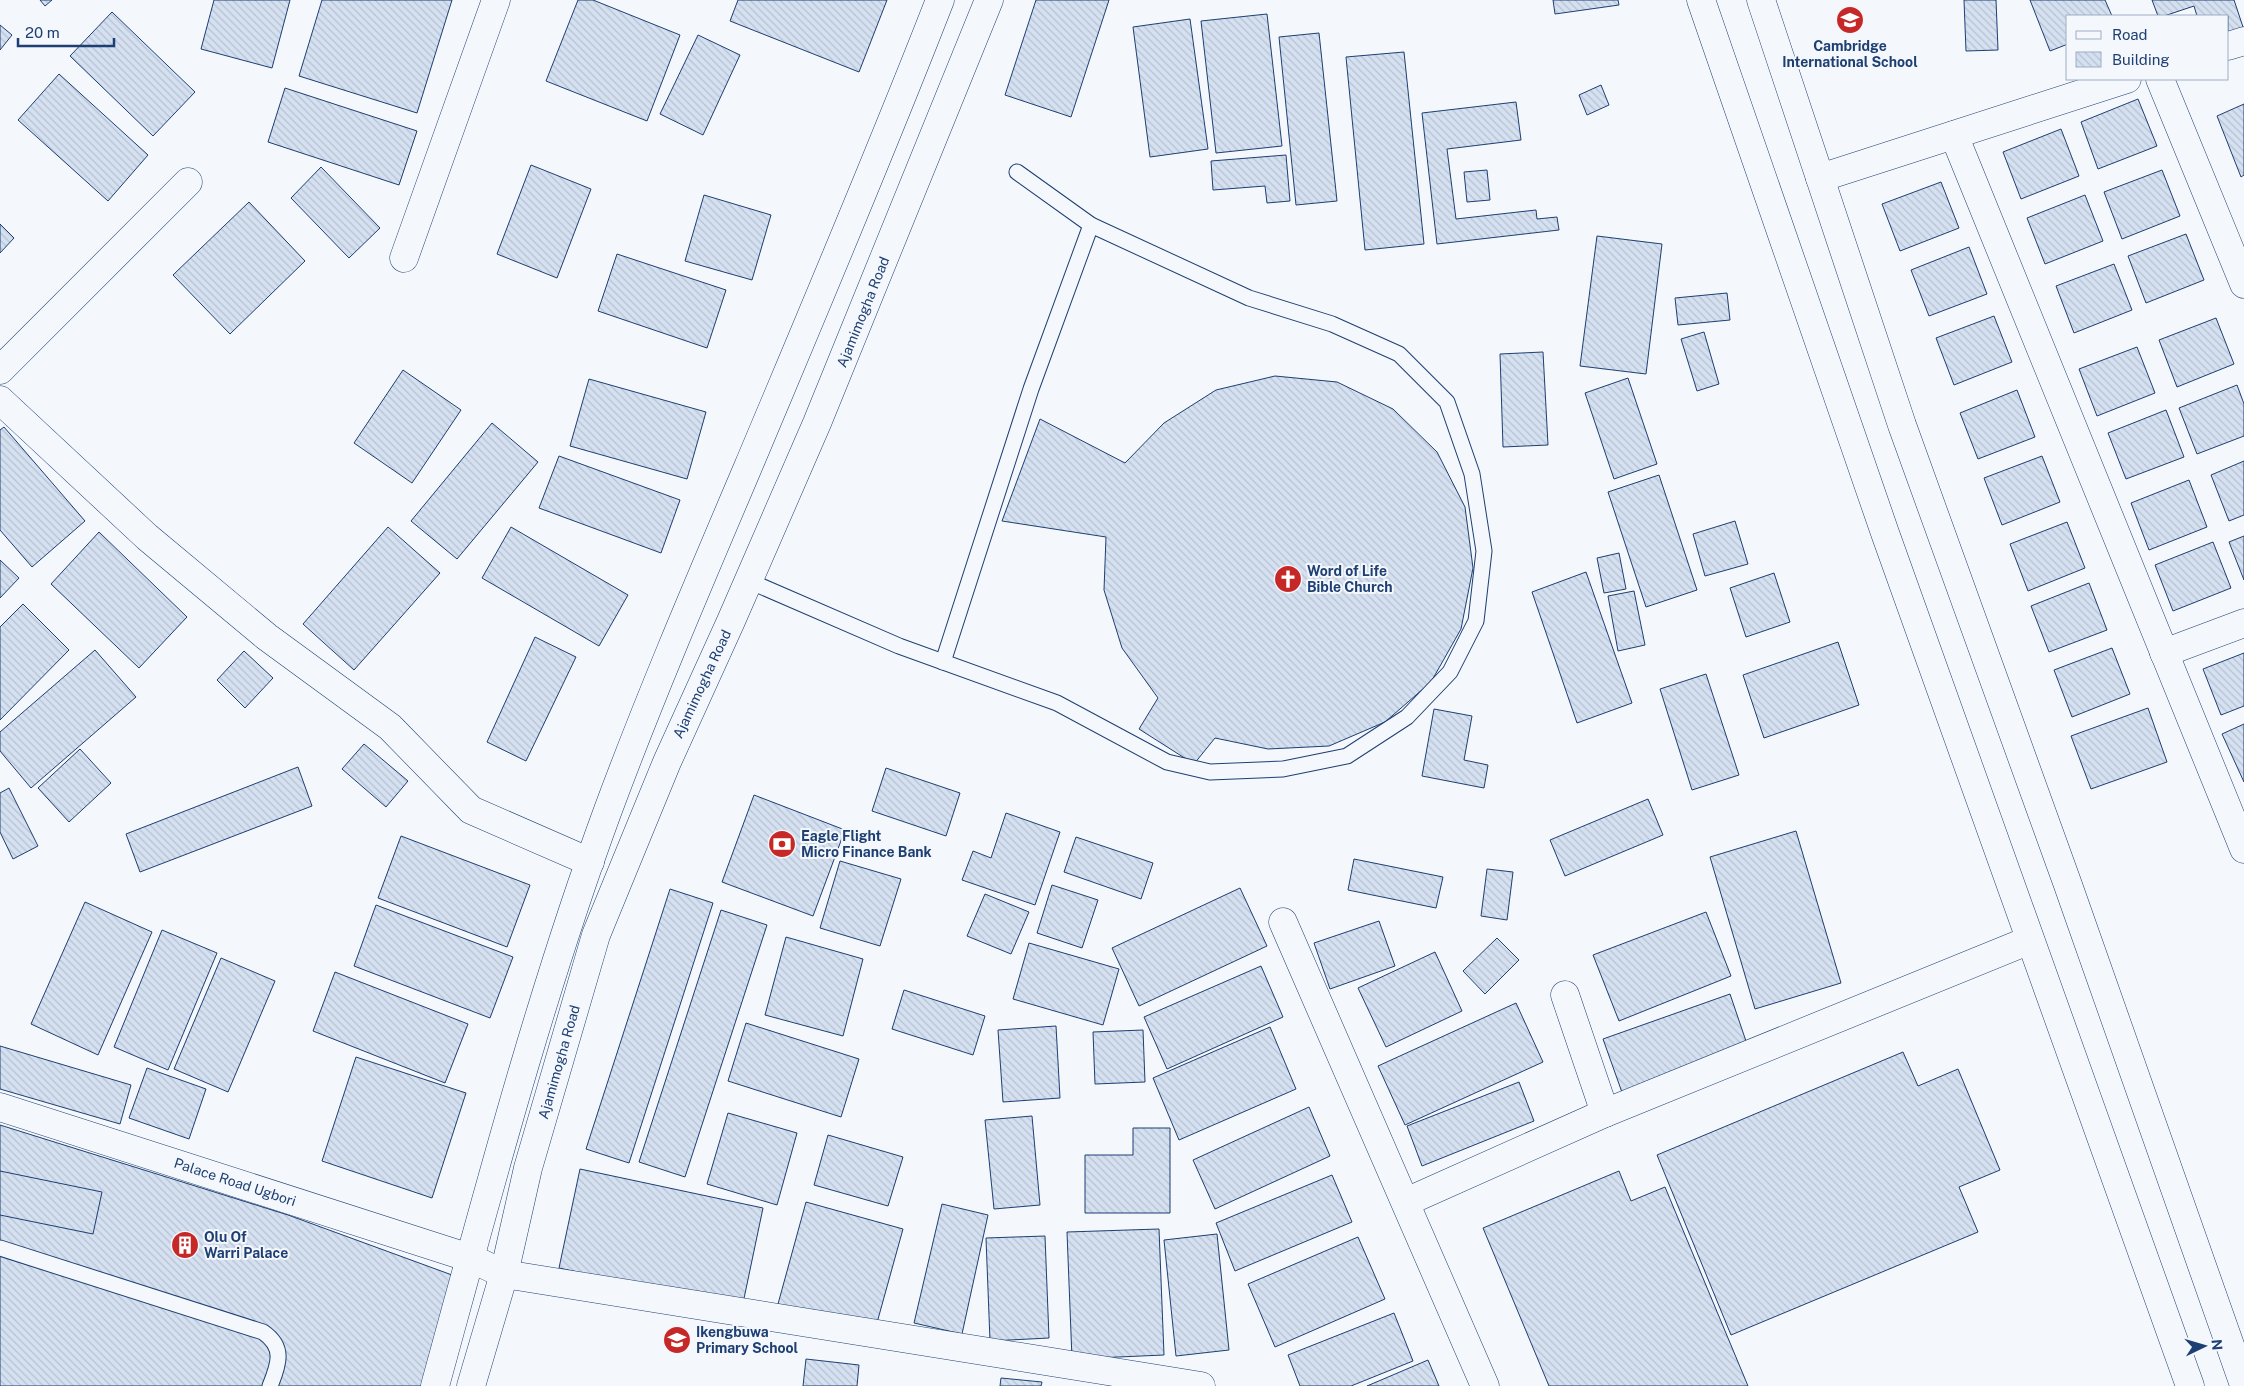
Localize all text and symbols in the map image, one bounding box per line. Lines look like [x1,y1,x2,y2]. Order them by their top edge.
school or university icon: Cambridge International School [1835,5,1865,35]
scale bar [18,15,114,47]
legend [2066,15,2229,80]
text: 20 m [25,24,60,41]
text: Road [2112,26,2148,43]
place label: Cambridge International School [1782,38,1918,70]
text: Building [2112,51,2170,68]
street label: Ajamimogha Road [833,254,893,370]
place label: Word of Life Bible Church [1307,563,1393,595]
church icon: Word of Life Bible Church [1273,564,1303,594]
street label: Ajamimogha Road [670,627,734,741]
place label: Eagle Flight Micro Finance Bank [801,828,932,860]
bank icon: Eagle Flight Micro Finance Bank [767,829,797,859]
street label: Ajamimogha Road [535,1003,583,1121]
street label: Palace Road Ugbori [172,1155,298,1209]
place label: Olu Of Warri Palace [204,1229,288,1261]
building icon: Olu Of Warri Palace [170,1230,200,1260]
north arrow [2179,1321,2229,1371]
place label: Ikengbuwa Primary School [696,1324,799,1356]
school or university icon: Ikengbuwa Primary School [662,1325,692,1355]
text: N [2209,1339,2225,1351]

